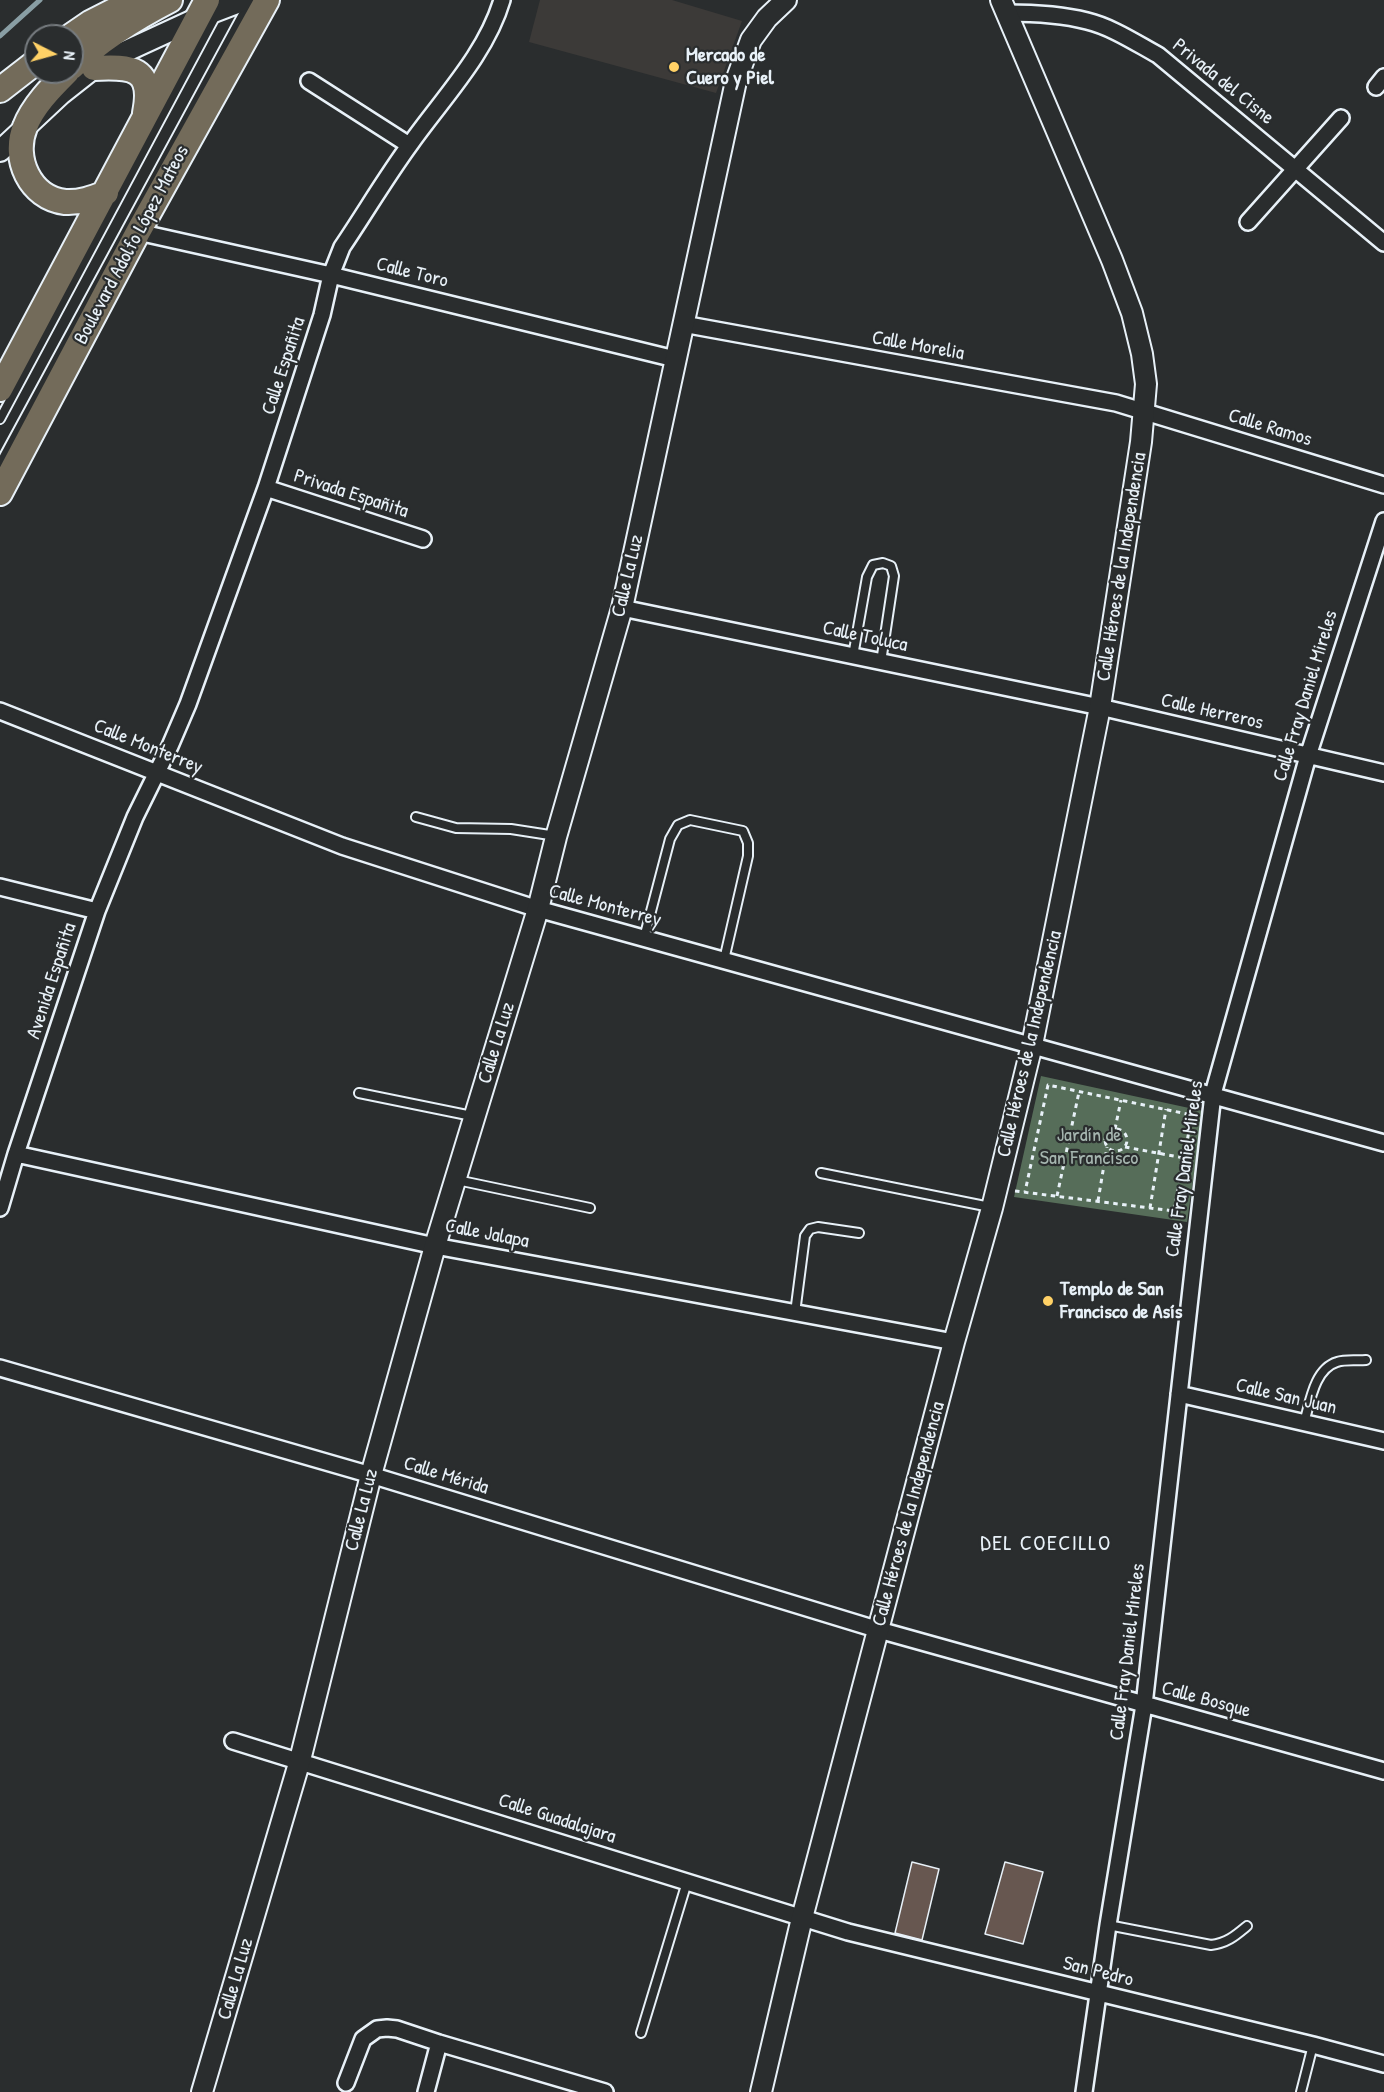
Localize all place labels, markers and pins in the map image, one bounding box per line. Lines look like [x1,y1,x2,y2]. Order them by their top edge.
place label: Mercado de Cuero y Piel [686,44,774,91]
marker: Mercado de Cuero y Piel [667,60,681,74]
place label: Templo de San Francisco de Asís [1060,1278,1182,1325]
marker: Templo de San Francisco de Asís [1041,1294,1055,1308]

